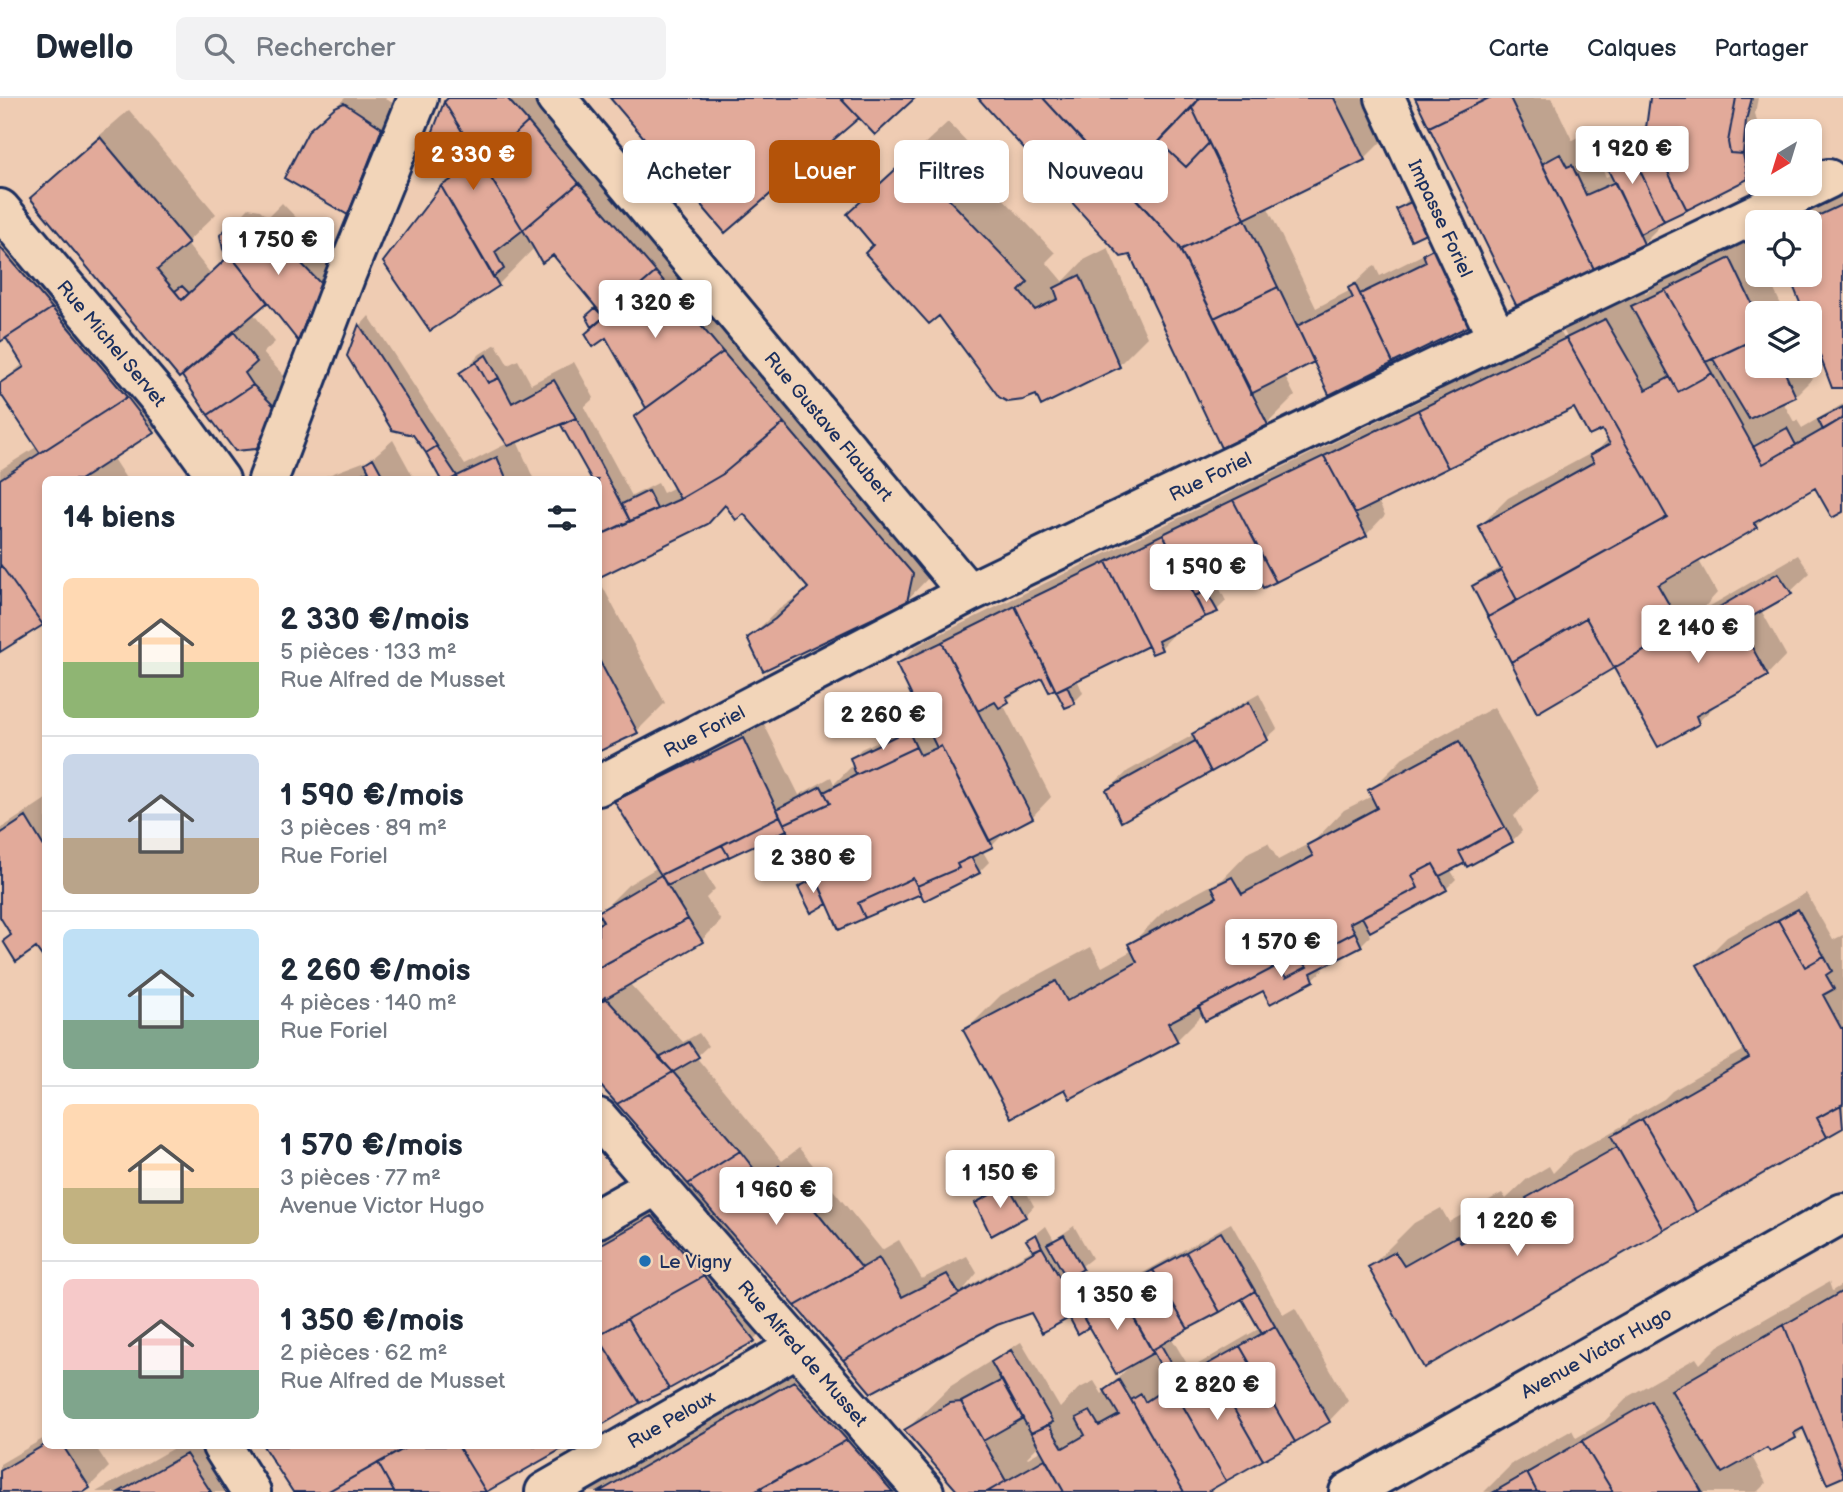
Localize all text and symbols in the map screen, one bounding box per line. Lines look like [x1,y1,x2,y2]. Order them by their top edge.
search box [176,17,666,80]
text: Dwello [35,28,134,68]
icon: search [200,29,238,67]
text: Rechercher [256,33,395,64]
text: Carte [1489,34,1549,63]
text: Calques [1587,34,1676,63]
text: Partager [1714,34,1808,63]
north arrow [1745,119,1822,196]
map controls [1745,119,1822,378]
pin: 1 920 € [1567,126,1697,186]
pin: 2 330 € [408,132,538,192]
text: 1 920 € [1592,135,1672,163]
chip: Acheter [623,140,755,203]
chip: Louer [769,140,880,203]
chip: Filtres [894,140,1009,203]
chip: Nouveau [1023,140,1168,203]
text: 2 330 € [431,141,515,169]
street label: Impasse Foriel [1402,156,1477,281]
button: locate [1745,210,1822,287]
pin: 1 750 € [213,218,343,277]
text: 1 750 € [238,226,318,254]
street label: Rue Michel Servet [51,276,170,412]
pin: 1 320 € [590,280,720,340]
text: 1 320 € [615,289,695,317]
button: layers [1745,301,1822,378]
street label: Rue Gustave Flaubert [759,348,897,506]
street label: Rue Foriel [1166,448,1256,507]
icon: filters [543,499,581,537]
text: 14 biens [63,500,175,536]
pin: 1 590 € [1141,545,1271,604]
text: 1 590 € [1166,553,1246,581]
text: 2 330 €/mois [280,602,469,638]
icon: home [119,606,203,690]
pin: 2 140 € [1633,606,1763,665]
text: 2 140 € [1657,614,1739,642]
text: 5 pièces · 133 m² [280,638,457,666]
text: Rue Alfred de Musset [280,666,505,694]
pin: 2 260 € [818,692,948,752]
street label: Rue Foriel [660,701,749,763]
text: 2 260 € [840,701,926,729]
text: 1 590 €/mois [280,778,464,814]
icon: home [119,782,203,866]
text: 3 pièces · 89 m² [280,814,447,842]
pin: 2 380 € [748,836,878,895]
text: Rue Foriel [280,842,388,870]
text: 2 380 € [770,844,856,872]
pin: 1 570 € [1216,920,1346,979]
text: 1 570 € [1241,928,1321,956]
text: 2 260 €/mois [280,953,470,989]
icon: home [119,957,203,1041]
text: 4 pièces · 140 m² [280,989,457,1017]
text: Rue Foriel [280,1017,388,1045]
text: 1 570 €/mois [280,1128,463,1164]
icon: home [119,1132,203,1216]
pin: 1 150 € [935,1150,1065,1210]
text: 1 150 € [962,1159,1038,1187]
text: 3 pièces · 77 m² [280,1164,441,1192]
pin: 1 960 € [711,1168,841,1227]
text: 1 960 € [735,1176,817,1204]
text: Avenue Victor Hugo [280,1192,485,1220]
pin: 1 220 € [1452,1198,1582,1258]
text: 1 220 € [1477,1207,1557,1235]
place label: Le Vigny [659,1251,732,1274]
marker: Le Vigny [637,1253,653,1269]
pin: 1 350 € [1052,1272,1182,1332]
street label: Rue Alfred de Musset [732,1276,872,1432]
text: 1 350 € [1077,1281,1157,1309]
street label: Avenue Victor Hugo [1517,1302,1676,1404]
text: 1 350 €/mois [280,1303,464,1339]
icon: home [119,1307,203,1391]
text: 2 pièces · 62 m² [280,1339,447,1367]
pin: 2 820 € [1152,1362,1282,1422]
text: Rue Alfred de Musset [280,1367,505,1395]
text: 2 820 € [1174,1371,1260,1399]
street label: Rue Peloux [624,1386,720,1455]

